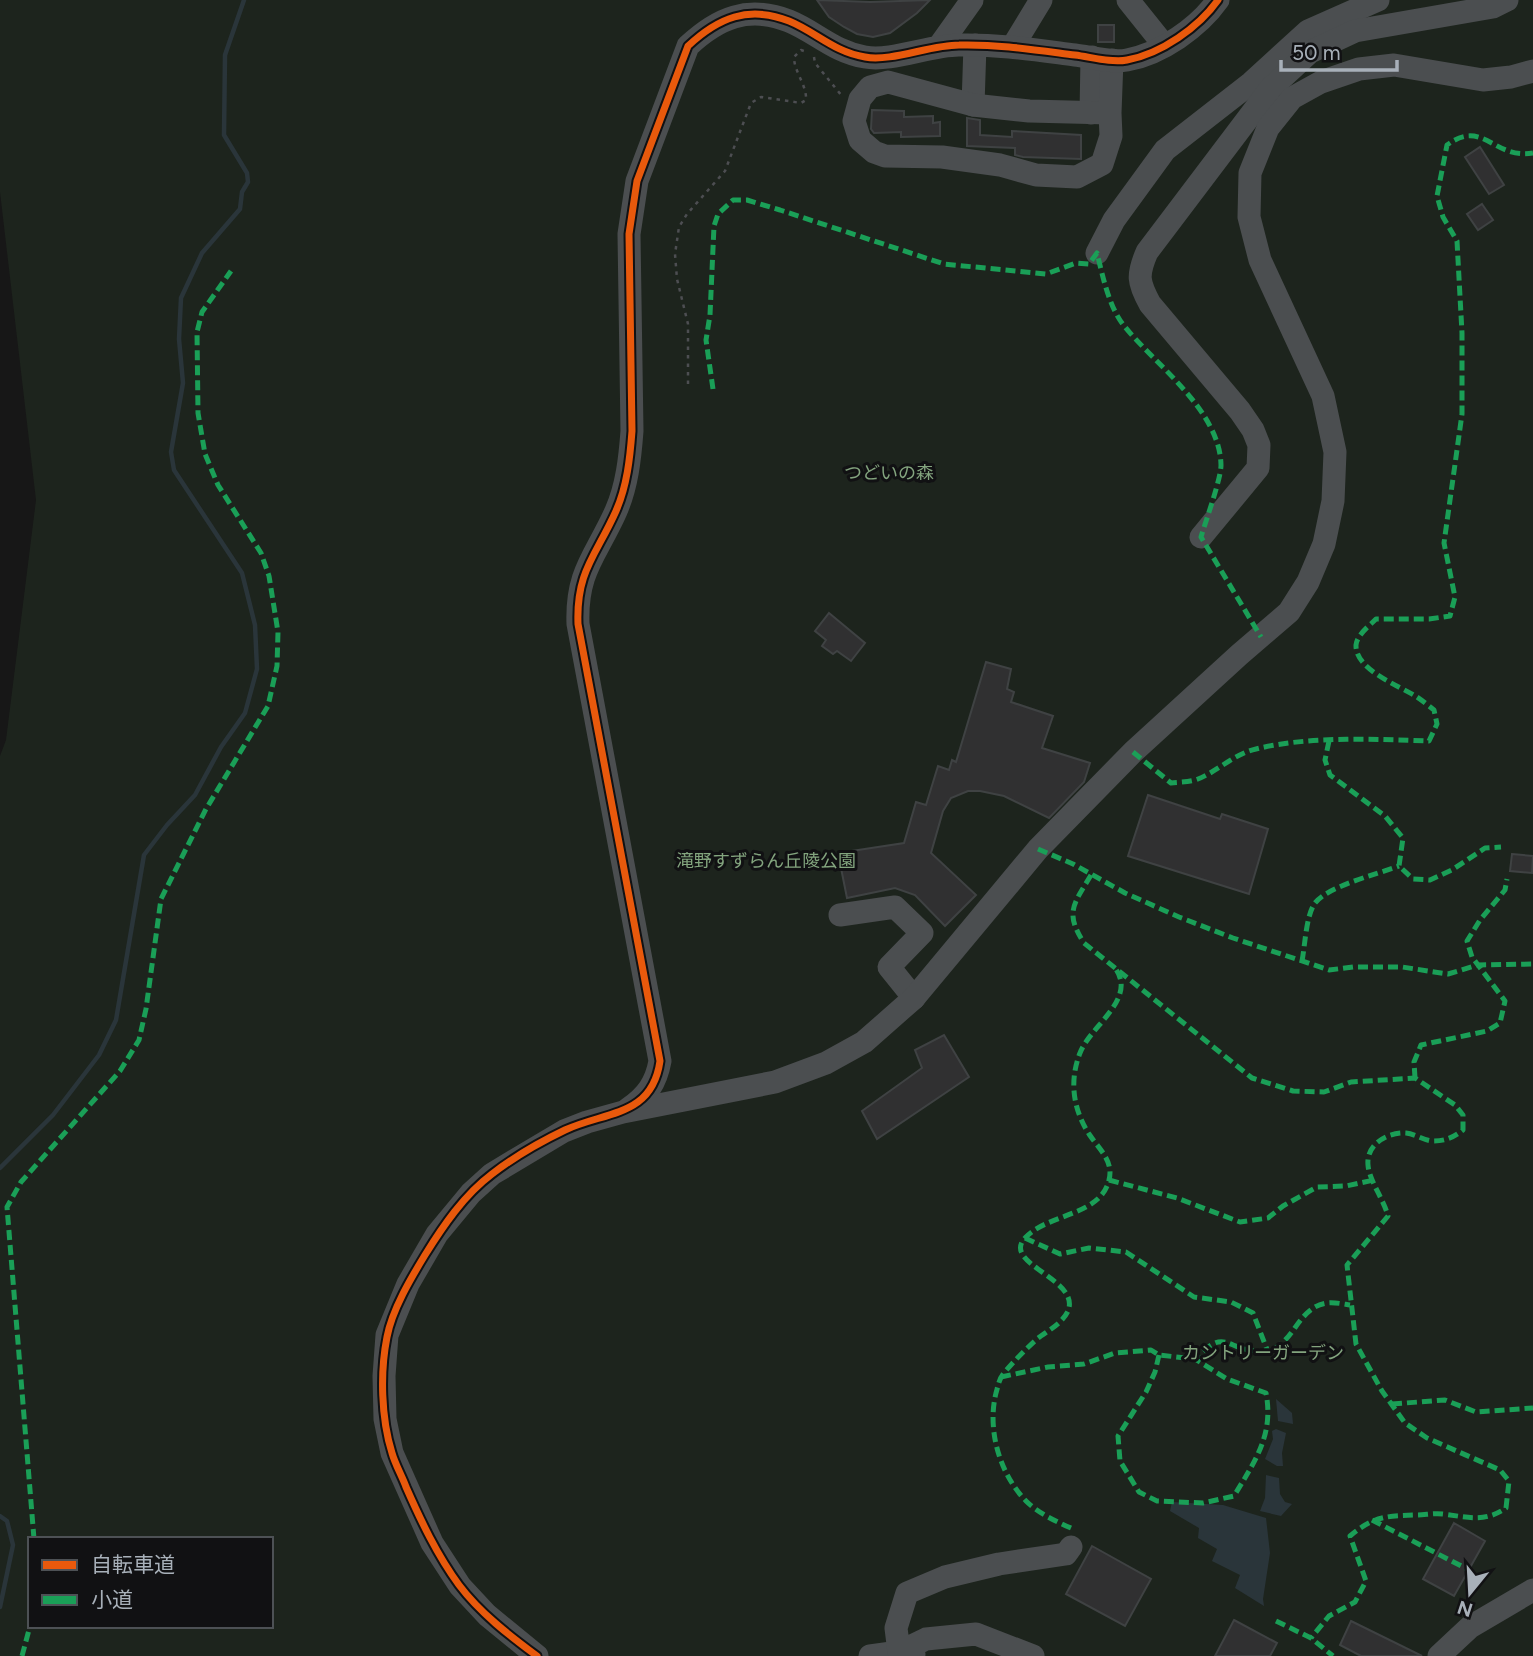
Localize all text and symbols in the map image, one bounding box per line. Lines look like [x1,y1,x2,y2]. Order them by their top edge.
scale bar [1281,28,1396,72]
text: 50 m [1292,40,1341,65]
park label: つどいの森 [844,462,934,484]
park label: 滝野すずらん丘陵公園 [676,850,856,872]
park label: カントリーガーデン [1182,1342,1344,1364]
legend [28,1537,273,1628]
text: 自転車道 [91,1552,175,1577]
north arrow [1435,1558,1505,1628]
text: 小道 [91,1587,133,1612]
text: N [1454,1595,1475,1622]

